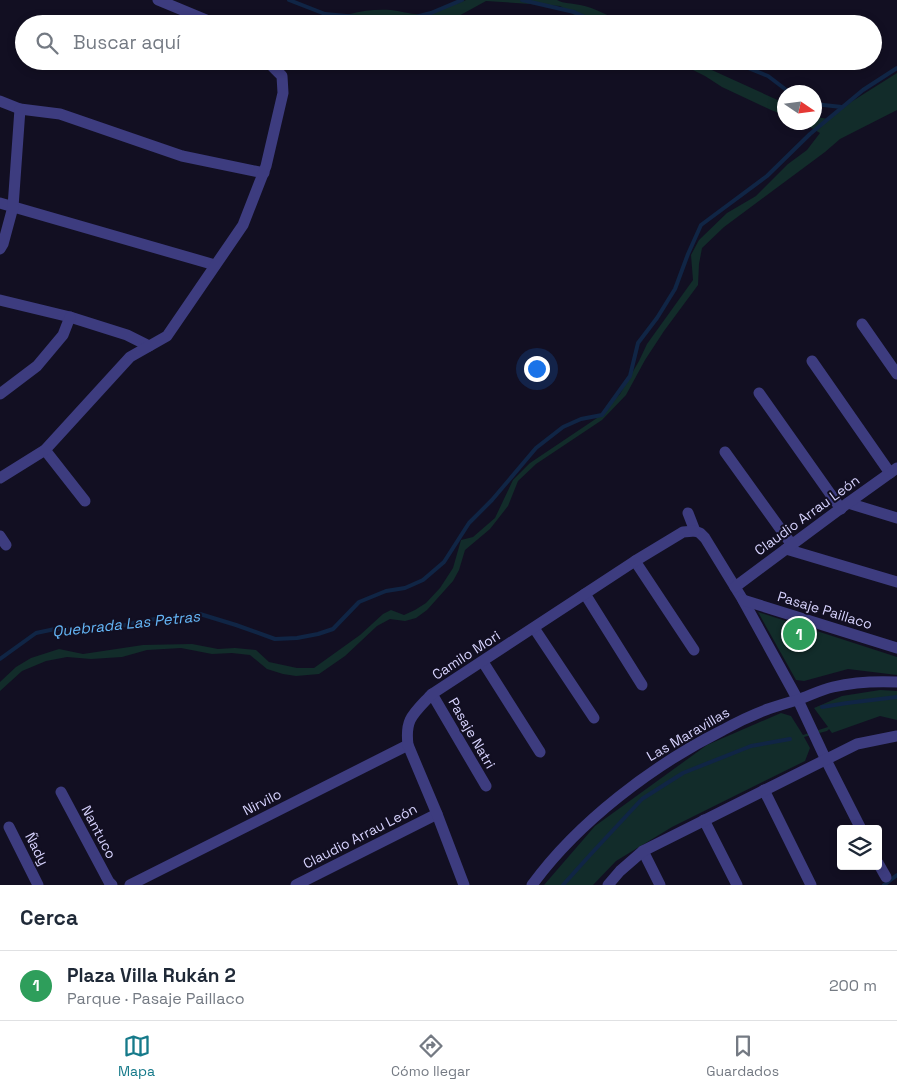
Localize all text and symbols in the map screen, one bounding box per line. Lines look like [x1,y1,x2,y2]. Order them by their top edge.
search box [15,15,882,70]
icon: search [33,29,61,57]
text: Buscar aquí [73,30,181,55]
north arrow [777,85,822,130]
your location [524,356,550,382]
street label: Claudio Arrau León [751,471,863,559]
street label: Pasaje Paillaco [775,587,875,633]
water label: Quebrada Las Petras [51,606,202,641]
pin: 1 [783,615,815,653]
street label: Camilo Mori [429,626,503,684]
street label: Pasaje Natri [444,694,500,772]
street label: Las Maravillas [643,703,733,765]
street label: Nirvilo [240,785,284,819]
street label: Claudio Arrau León [300,799,420,873]
street label: Nantuco [77,802,121,862]
map controls [837,825,882,870]
button: layers [837,825,882,870]
street label: Ñady [21,829,53,869]
text: Cerca [20,904,78,931]
text: Plaza Villa Rukán 2 [67,963,236,988]
text: 1 [32,975,40,996]
text: 200 m [829,975,877,996]
text: Parque · Pasaje Paillaco [67,988,245,1009]
tab: Mapa [118,1032,155,1080]
tab: Cómo llegar [391,1032,470,1080]
tab: Guardados [706,1032,779,1080]

